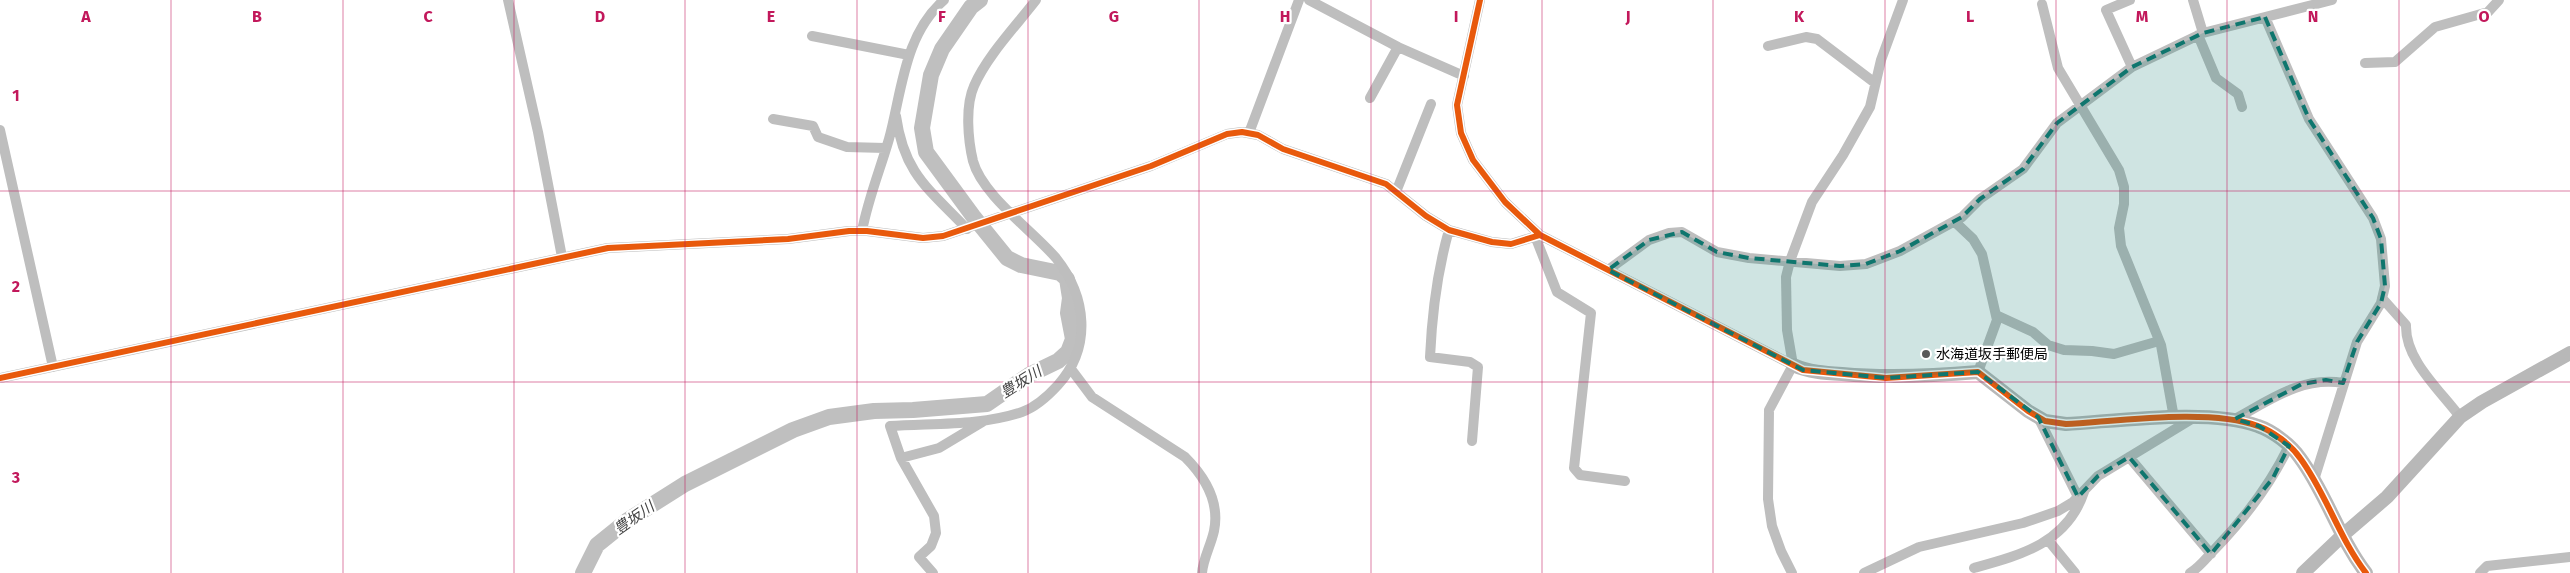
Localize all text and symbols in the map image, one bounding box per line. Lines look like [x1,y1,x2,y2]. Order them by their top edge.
text: A [80,7,91,26]
text: B [252,7,262,26]
text: C [423,7,433,26]
text: D [595,7,605,26]
text: E [767,7,775,26]
text: F [938,7,946,26]
text: G [1109,7,1119,26]
text: H [1280,7,1290,26]
text: I [1454,7,1458,26]
text: J [1624,7,1631,26]
text: K [1794,7,1805,26]
text: L [1966,7,1974,26]
text: M [2136,7,2149,26]
text: N [2308,7,2318,26]
text: O [2478,7,2490,26]
text: 1 [12,86,20,105]
text: 2 [12,277,20,296]
place label: 水海道坂手郵便局 [1936,346,2048,363]
marker: 水海道坂手郵便局 [1920,348,1932,360]
water label: 豊坂川 [997,361,1047,402]
text: 3 [11,468,20,487]
water label: 豊坂川 [610,497,659,538]

